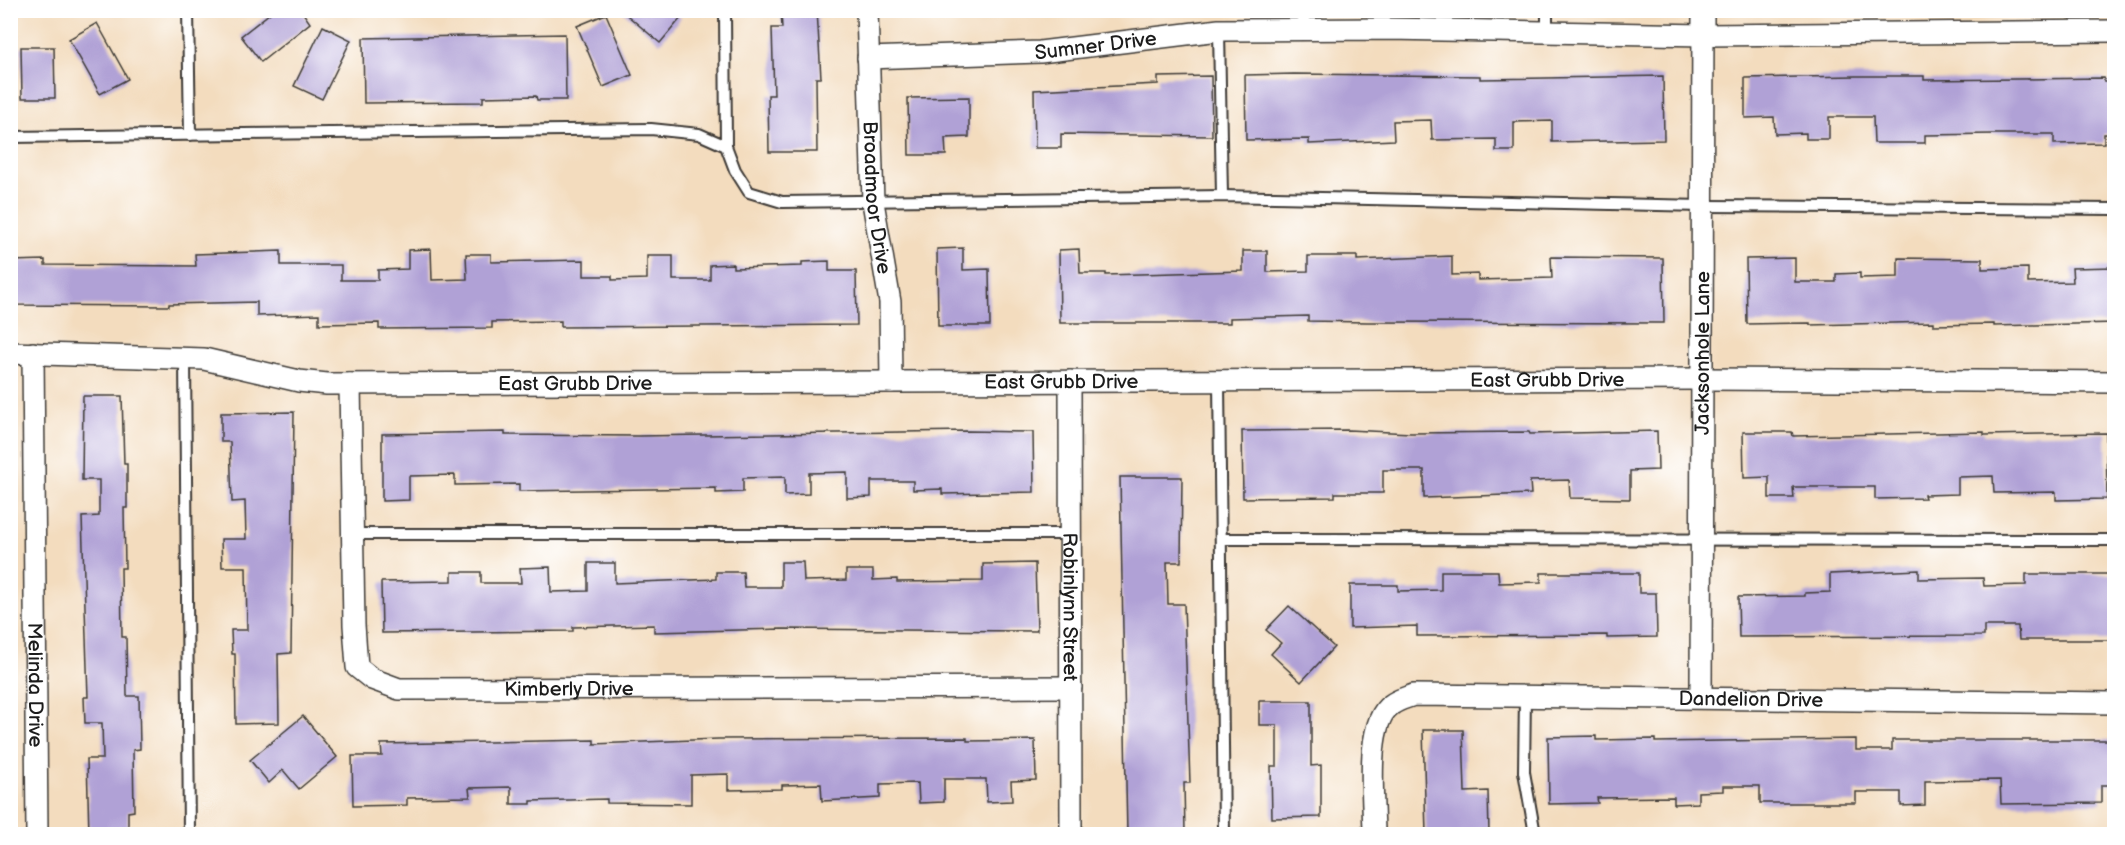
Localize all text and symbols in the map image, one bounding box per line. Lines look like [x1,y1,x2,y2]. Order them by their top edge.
street label: Sumner Drive [1033,27,1158,66]
street label: Broadmoor Drive [857,121,896,276]
street label: Jacksonhole Lane [1691,271,1715,435]
street label: East Grubb Drive [1470,368,1625,393]
street label: East Grubb Drive [984,370,1139,395]
street label: East Grubb Drive [498,372,653,396]
street label: Robinlynn Street [1057,533,1082,681]
street label: Melinda Drive [22,622,47,748]
street label: Kimberly Drive [504,677,634,702]
street label: Dandelion Drive [1678,687,1823,713]

